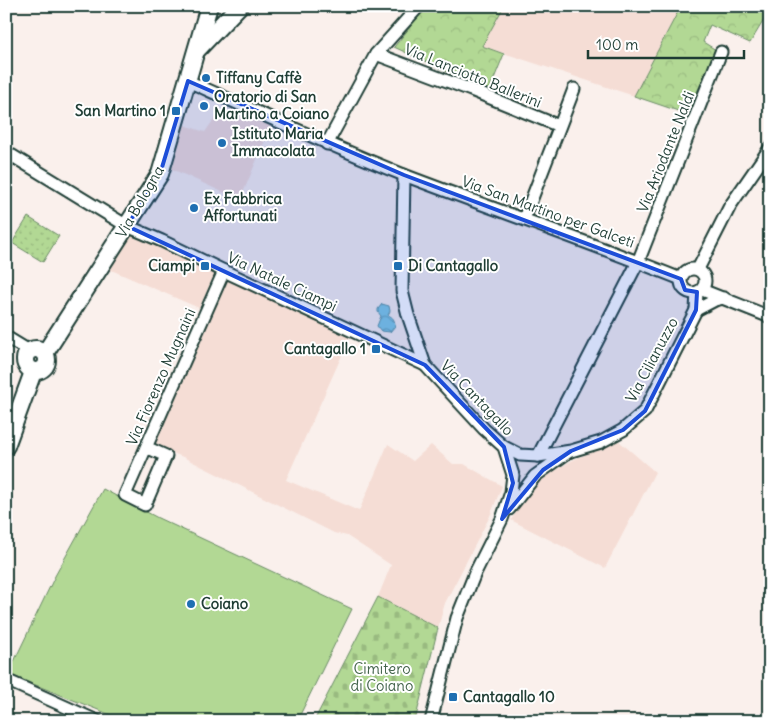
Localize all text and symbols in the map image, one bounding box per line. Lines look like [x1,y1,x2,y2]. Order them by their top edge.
scale bar [588,28,745,60]
text: 100 m [596,35,638,54]
street label: Via Lanciotto Ballerini [402,39,545,112]
place label: Tiffany Caffè [216,68,302,88]
marker: Tiffany Caffè [200,72,212,84]
place label: Oratorio di San Martino a Coiano [214,87,330,123]
street label: Via Ariodante Naldi [633,88,699,215]
marker: Oratorio di San Martino a Coiano [198,100,210,112]
place label: San Martino 1 [75,101,166,120]
marker: San Martino 1 [170,105,182,117]
place label: Istituto Maria Immacolata [232,124,324,160]
marker: Istituto Maria Immacolata [216,137,228,149]
street label: Via Bologna [111,162,168,241]
street label: Via San Martino per Galceti [459,171,637,252]
place label: Ex Fabbrica Affortunati [204,189,283,225]
marker: Ex Fabbrica Affortunati [188,202,200,214]
street label: Via Natale Ciampi [224,248,340,315]
place label: Ciampi [148,256,195,276]
place label: Di Cantagallo [408,256,499,276]
marker: Ciampi [199,260,211,272]
marker: Di Cantagallo [392,260,404,272]
street label: Via Fiorenzo Mugnaini [122,305,199,448]
street label: Via Cilianuzzo [621,314,682,405]
place label: Cantagallo 1 [284,339,366,359]
marker: Cantagallo 1 [370,343,382,355]
street label: Via Cantagallo [437,356,518,439]
place label: Coiano [201,594,249,613]
marker: Coiano [185,598,197,610]
park label: Cimitero di Coiano [351,659,413,695]
place label: Cantagallo 10 [463,687,555,707]
marker: Cantagallo 10 [447,691,459,703]

